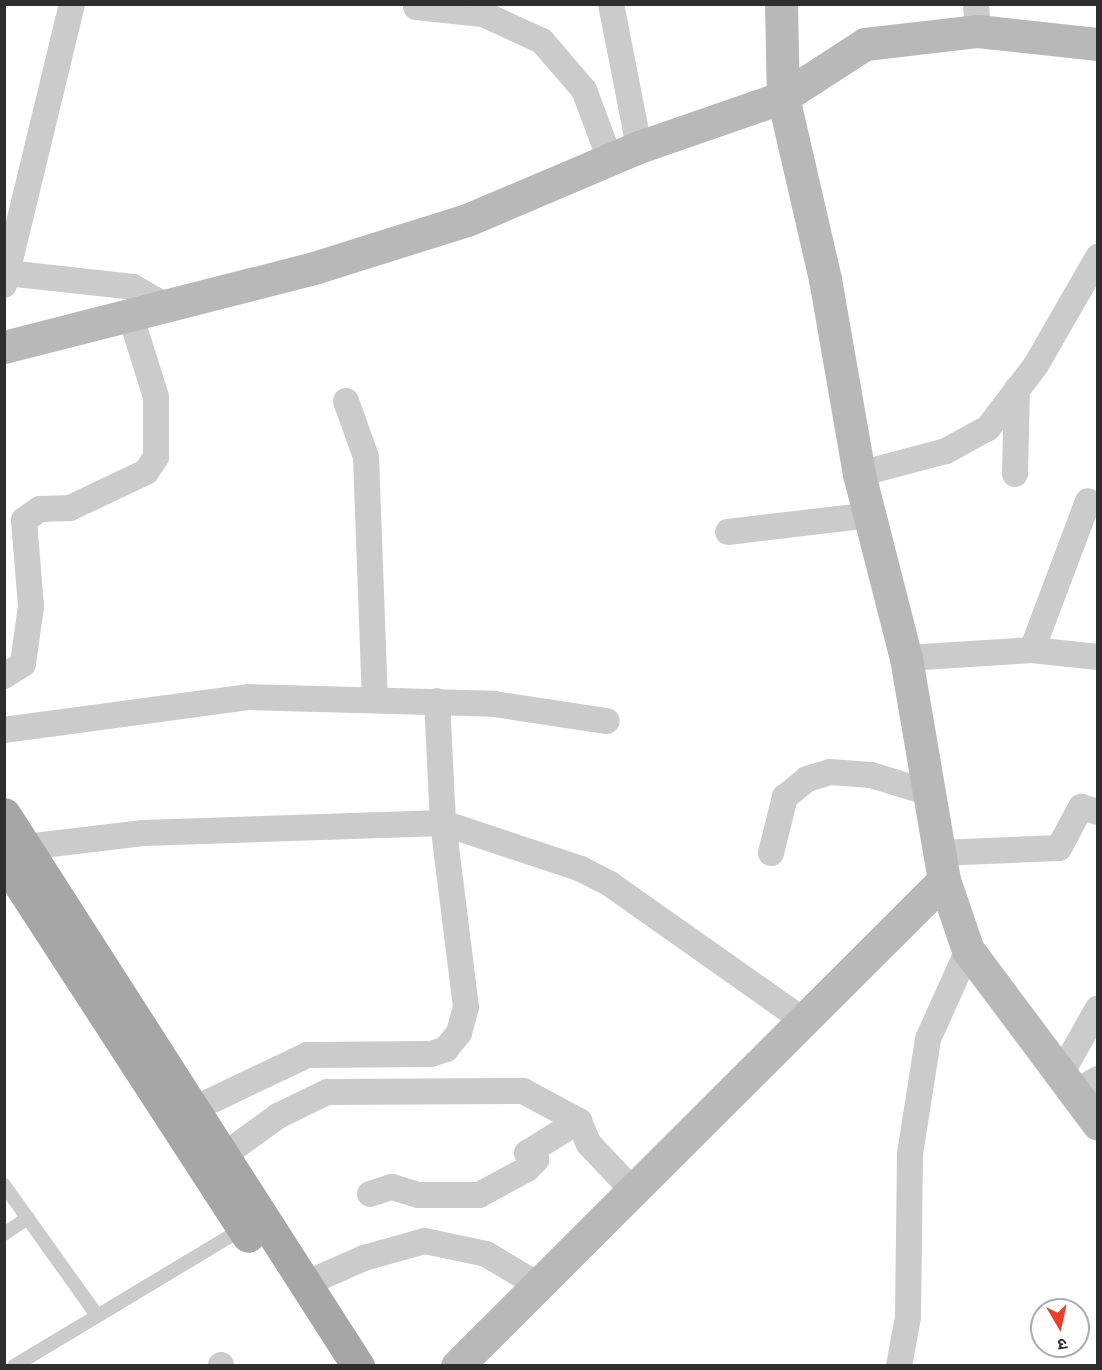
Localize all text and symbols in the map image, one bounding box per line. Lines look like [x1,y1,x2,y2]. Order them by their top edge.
north arrow [1030,1298,1090,1358]
text: उ [1056,1334,1069,1354]

